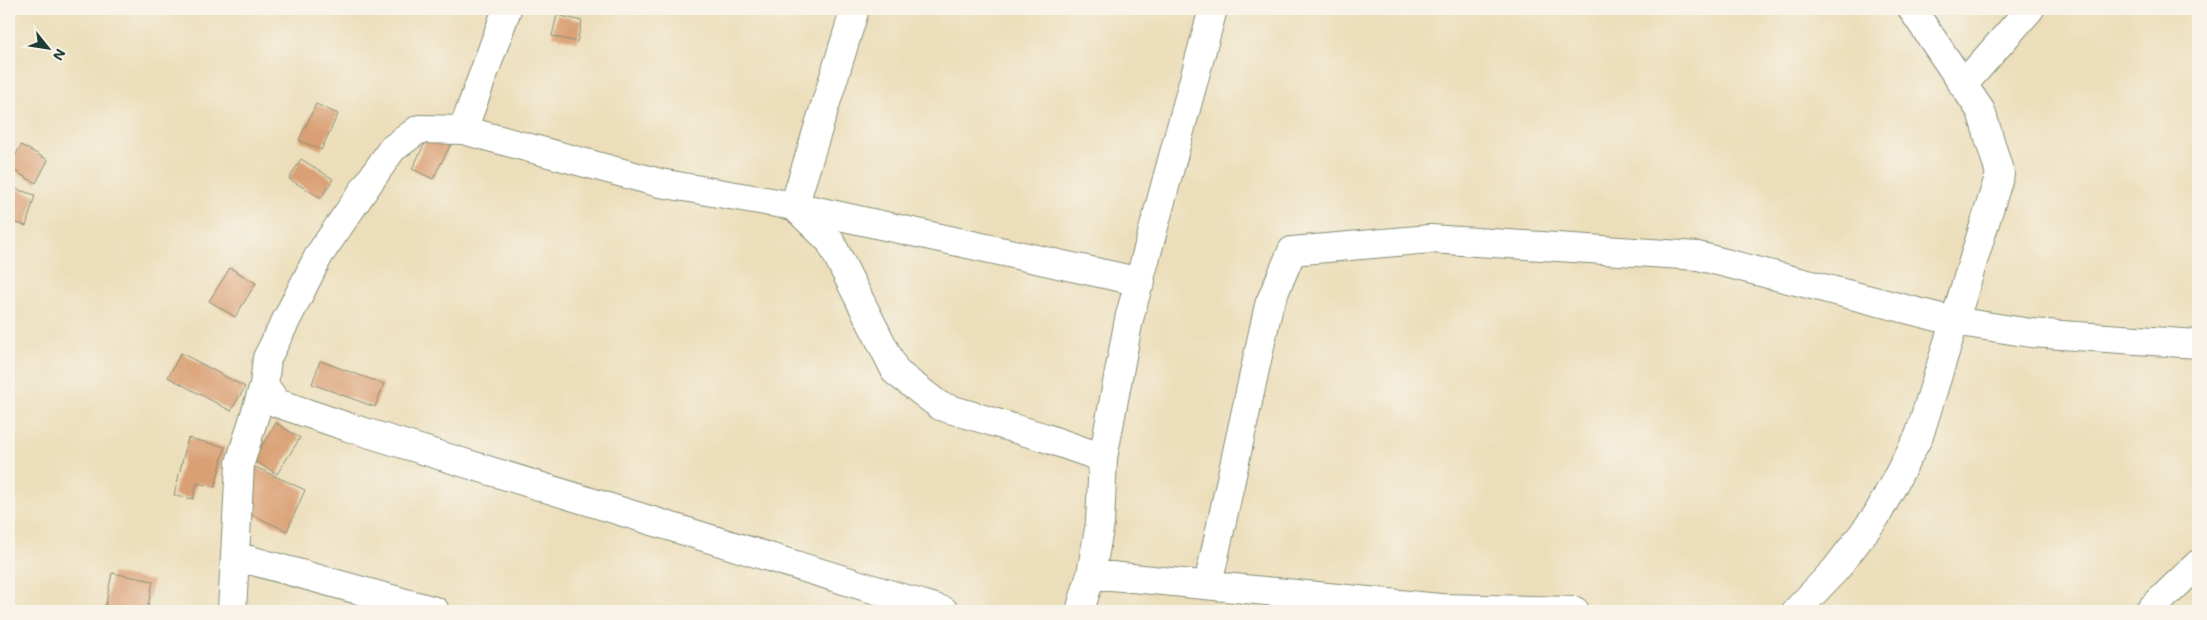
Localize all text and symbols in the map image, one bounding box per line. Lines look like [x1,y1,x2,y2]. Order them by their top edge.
north arrow [22,22,72,72]
text: N [49,45,71,64]

